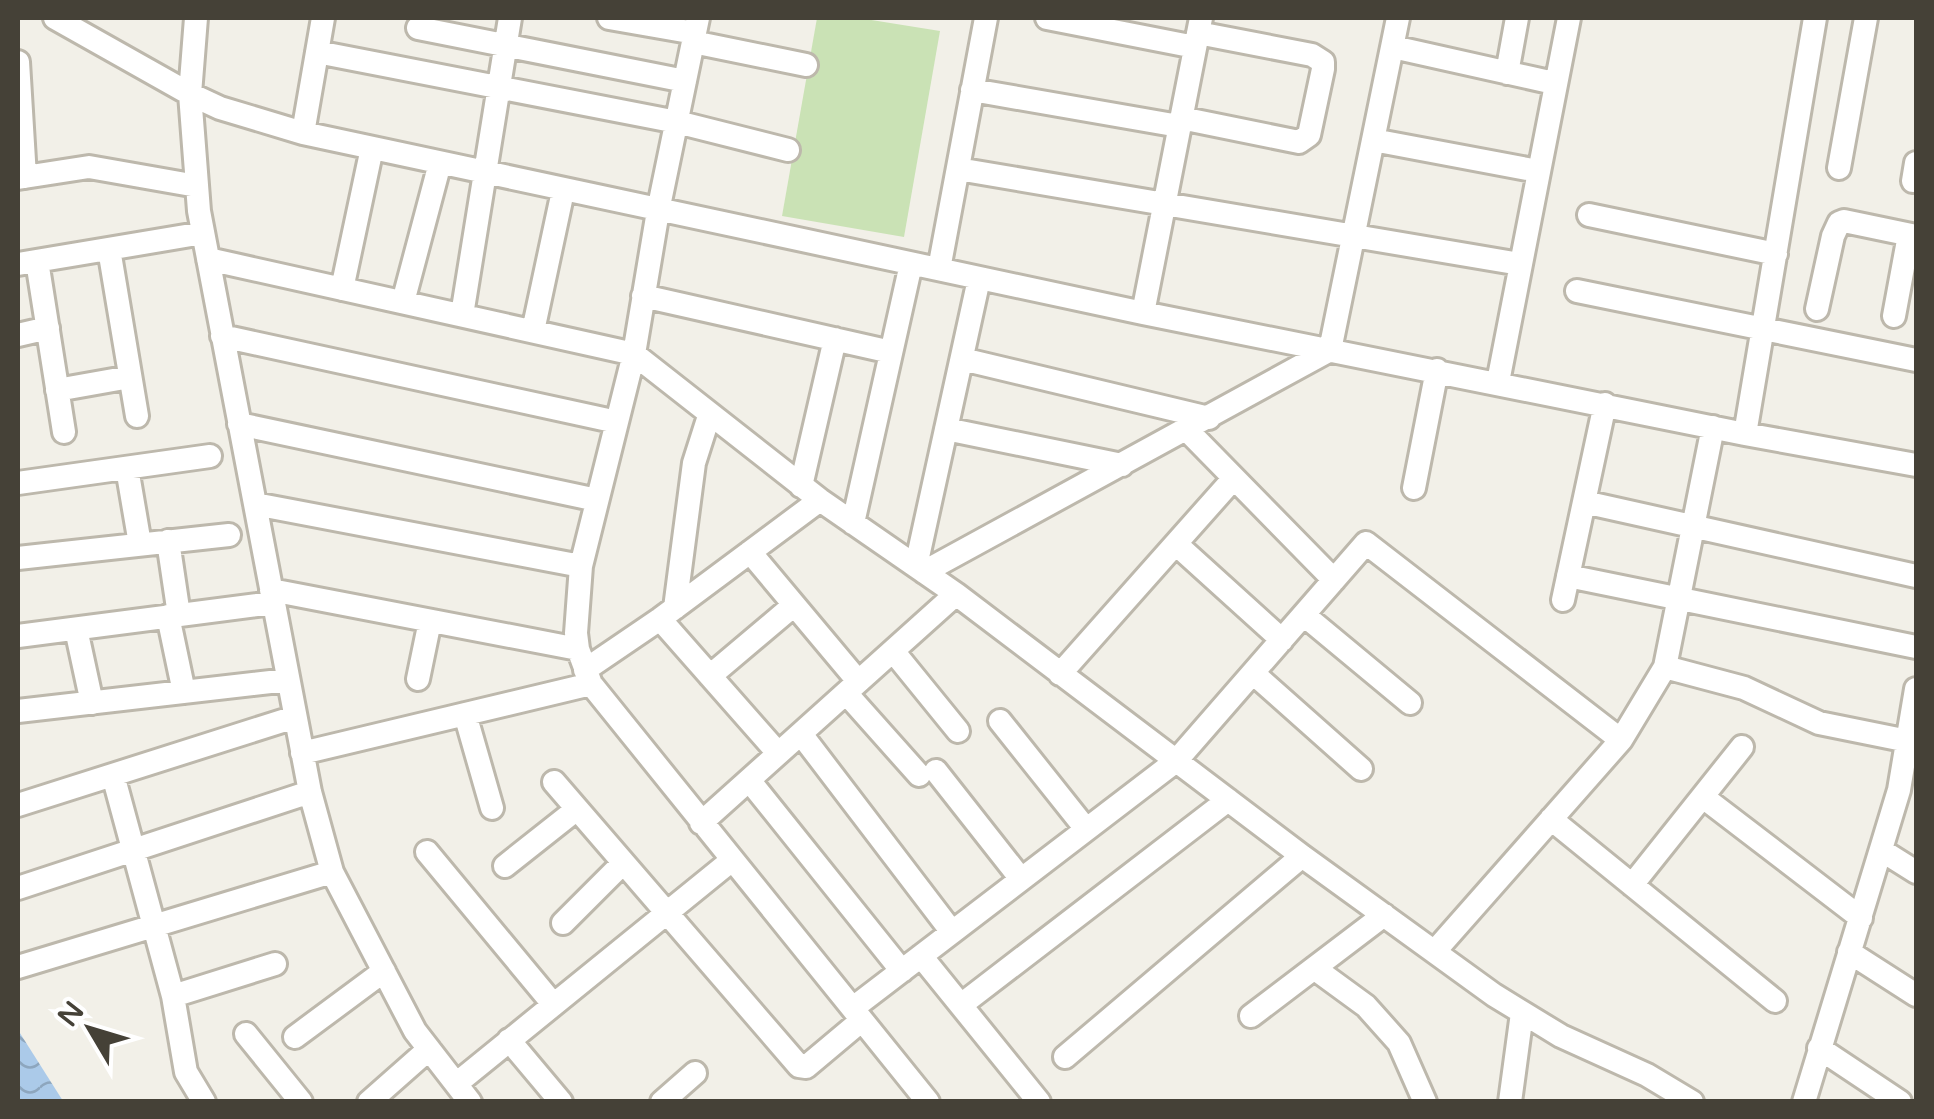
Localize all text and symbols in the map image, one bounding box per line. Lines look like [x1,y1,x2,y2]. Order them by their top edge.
north arrow [40,979,140,1079]
text: N [51,995,91,1034]

